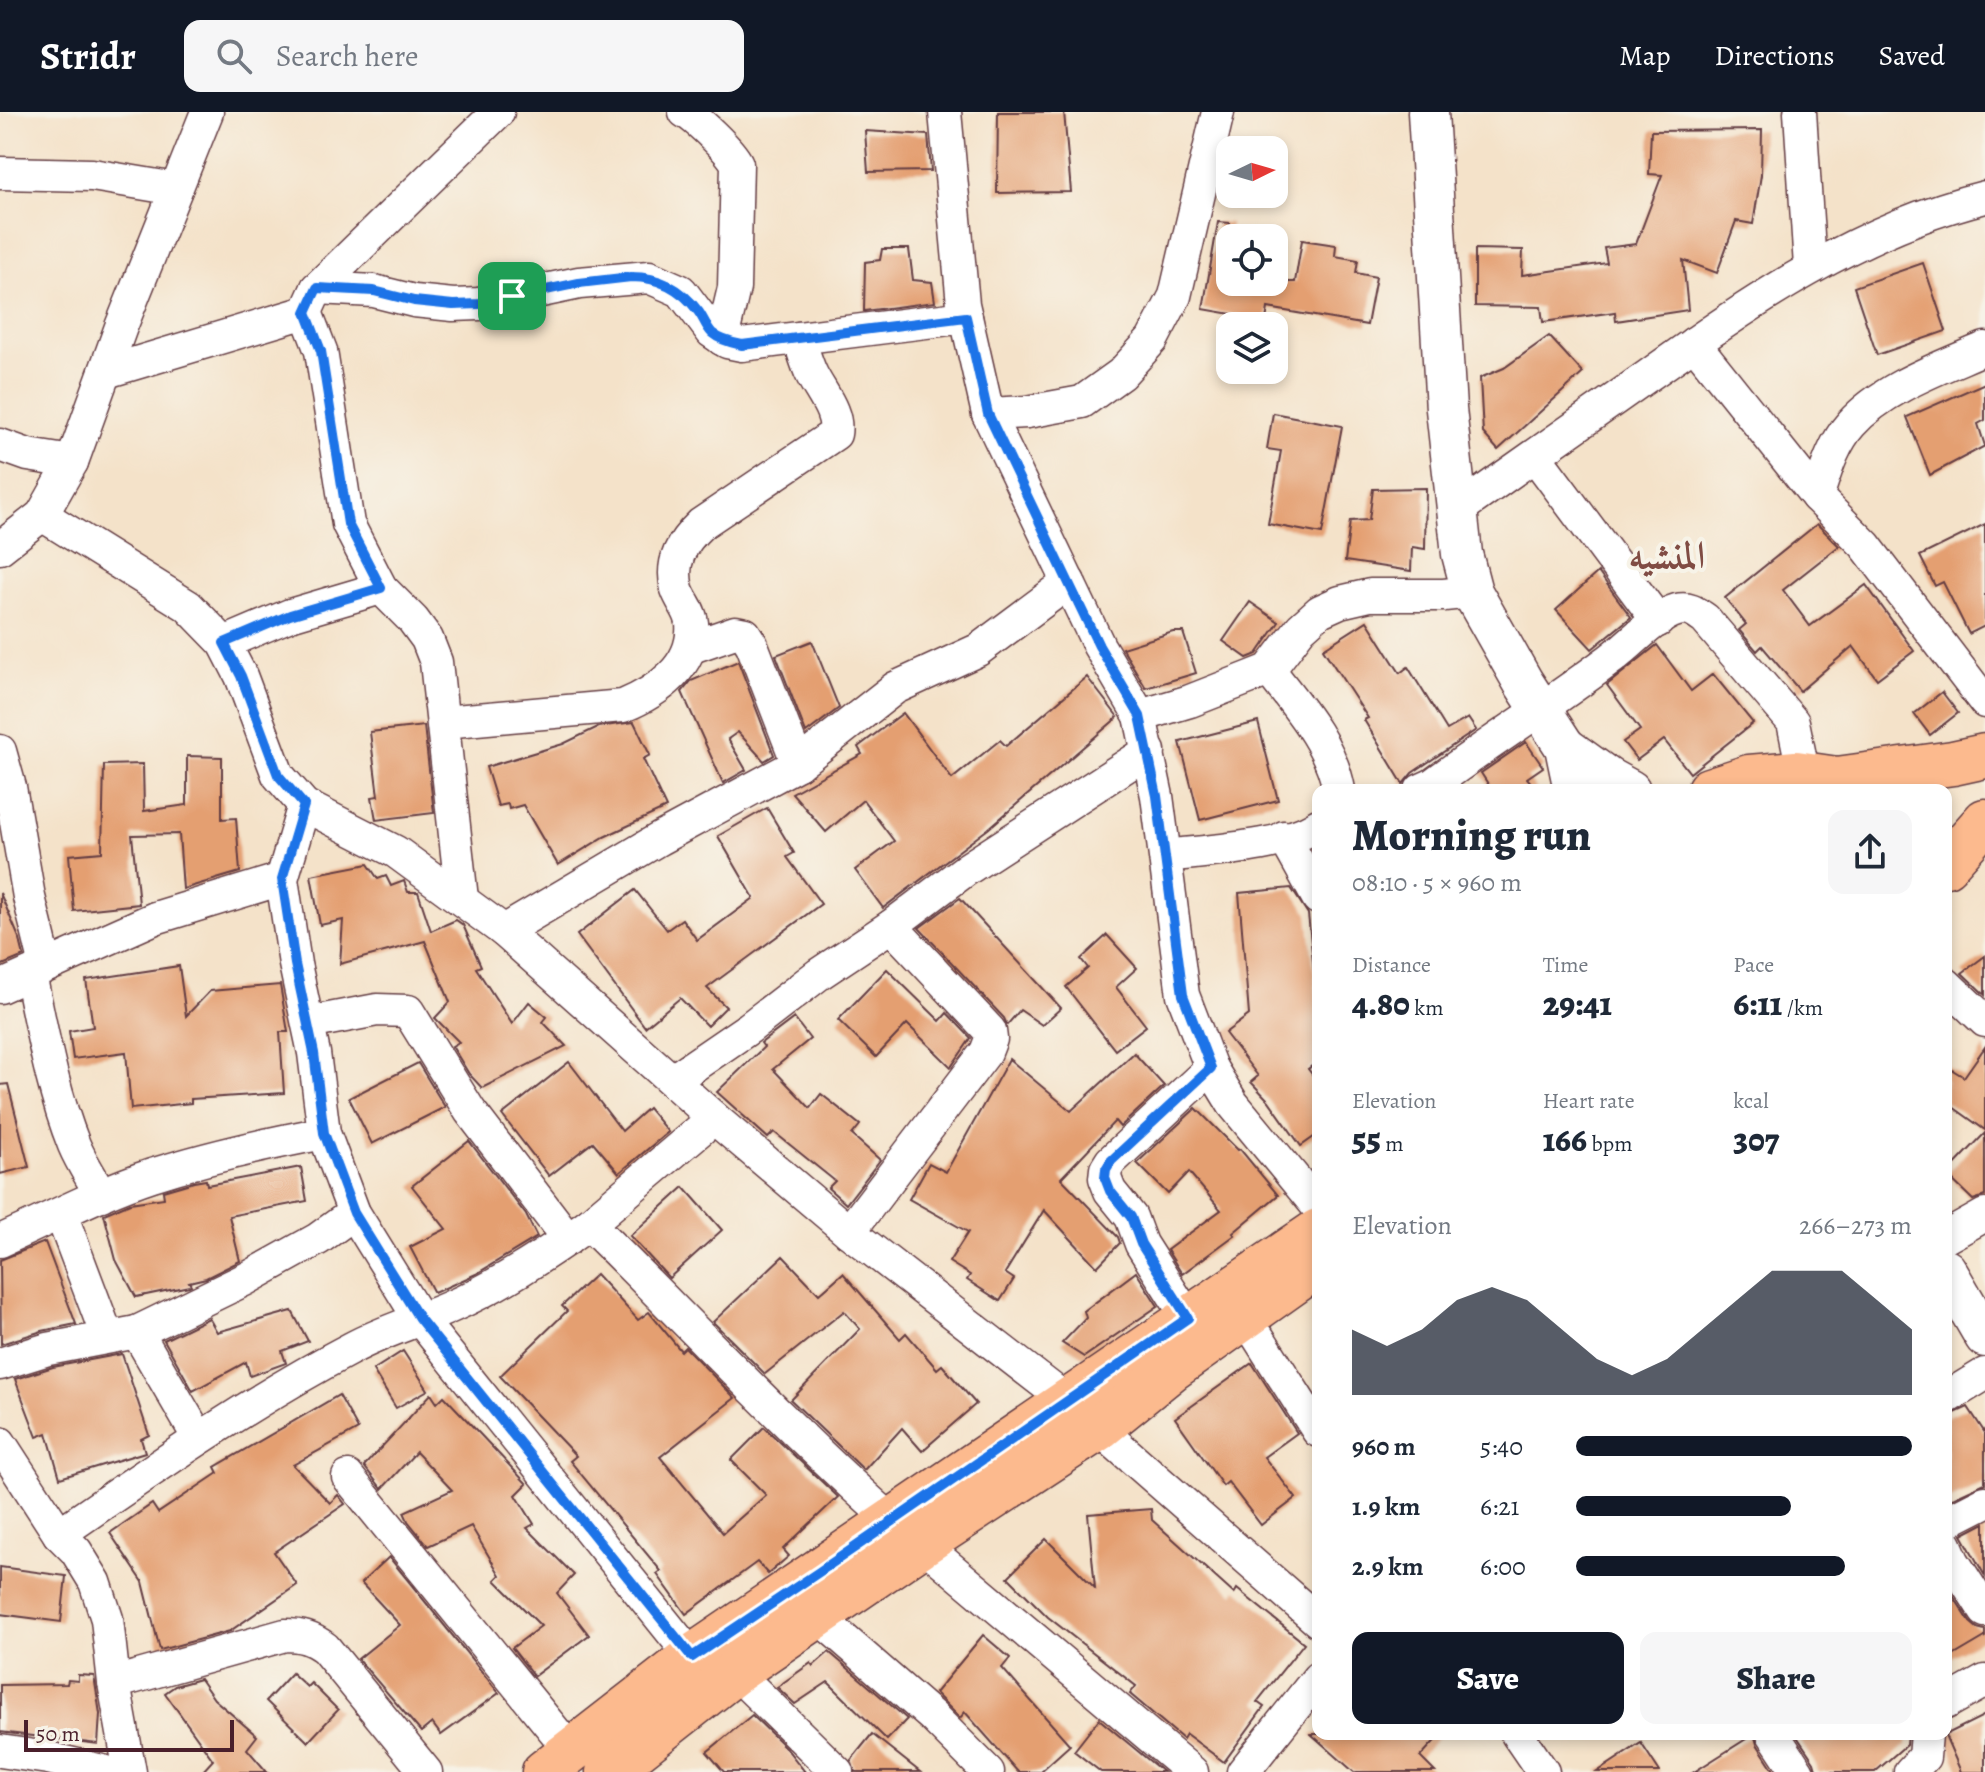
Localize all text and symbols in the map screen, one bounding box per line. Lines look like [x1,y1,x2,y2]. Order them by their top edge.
search box [184,20,744,92]
text: Stridr [40,30,136,82]
icon: search [212,34,256,78]
text: Search here [276,36,419,76]
text: Map [1619,37,1670,75]
text: Directions [1714,37,1835,75]
text: Saved [1879,37,1945,75]
north arrow [1216,136,1288,208]
map controls [1216,136,1288,384]
button: locate [1216,224,1288,296]
pin [478,262,546,330]
icon: arrive [490,274,534,318]
button: layers [1216,312,1288,384]
district label: المنشيه [1629,529,1705,581]
text: Morning run [1352,805,1591,865]
button: share [1828,810,1912,894]
text: 08:10 · 5 × 960 m [1352,865,1522,900]
text: Distance [1352,950,1431,980]
text: Time [1543,950,1588,980]
text: Pace [1733,950,1774,980]
text: 4.80 [1352,980,1410,1027]
text: 29:41 [1543,980,1612,1027]
text: 6:11 [1733,980,1782,1027]
text: km [1410,993,1443,1023]
text: /km [1782,993,1823,1023]
text: Elevation [1352,1086,1436,1116]
text: Heart rate [1543,1086,1635,1116]
text: kcal [1733,1086,1769,1116]
text: 55 [1352,1116,1381,1163]
text: 166 [1543,1116,1587,1163]
text: 307 [1733,1116,1779,1163]
text: m [1381,1129,1404,1159]
text: bpm [1587,1129,1633,1159]
text: Elevation [1352,1208,1452,1243]
text: 266–273 m [1799,1208,1912,1243]
text: 960 m [1352,1429,1416,1464]
text: 5:40 [1480,1429,1523,1464]
text: 1.9 km [1352,1489,1420,1524]
text: 6:21 [1480,1489,1519,1524]
text: 2.9 km [1352,1549,1424,1584]
text: 6:00 [1480,1549,1526,1584]
button: Save [1352,1632,1624,1724]
button: Share [1640,1632,1912,1724]
scale bar [24,1716,234,1752]
text: 50 m [36,1719,80,1749]

